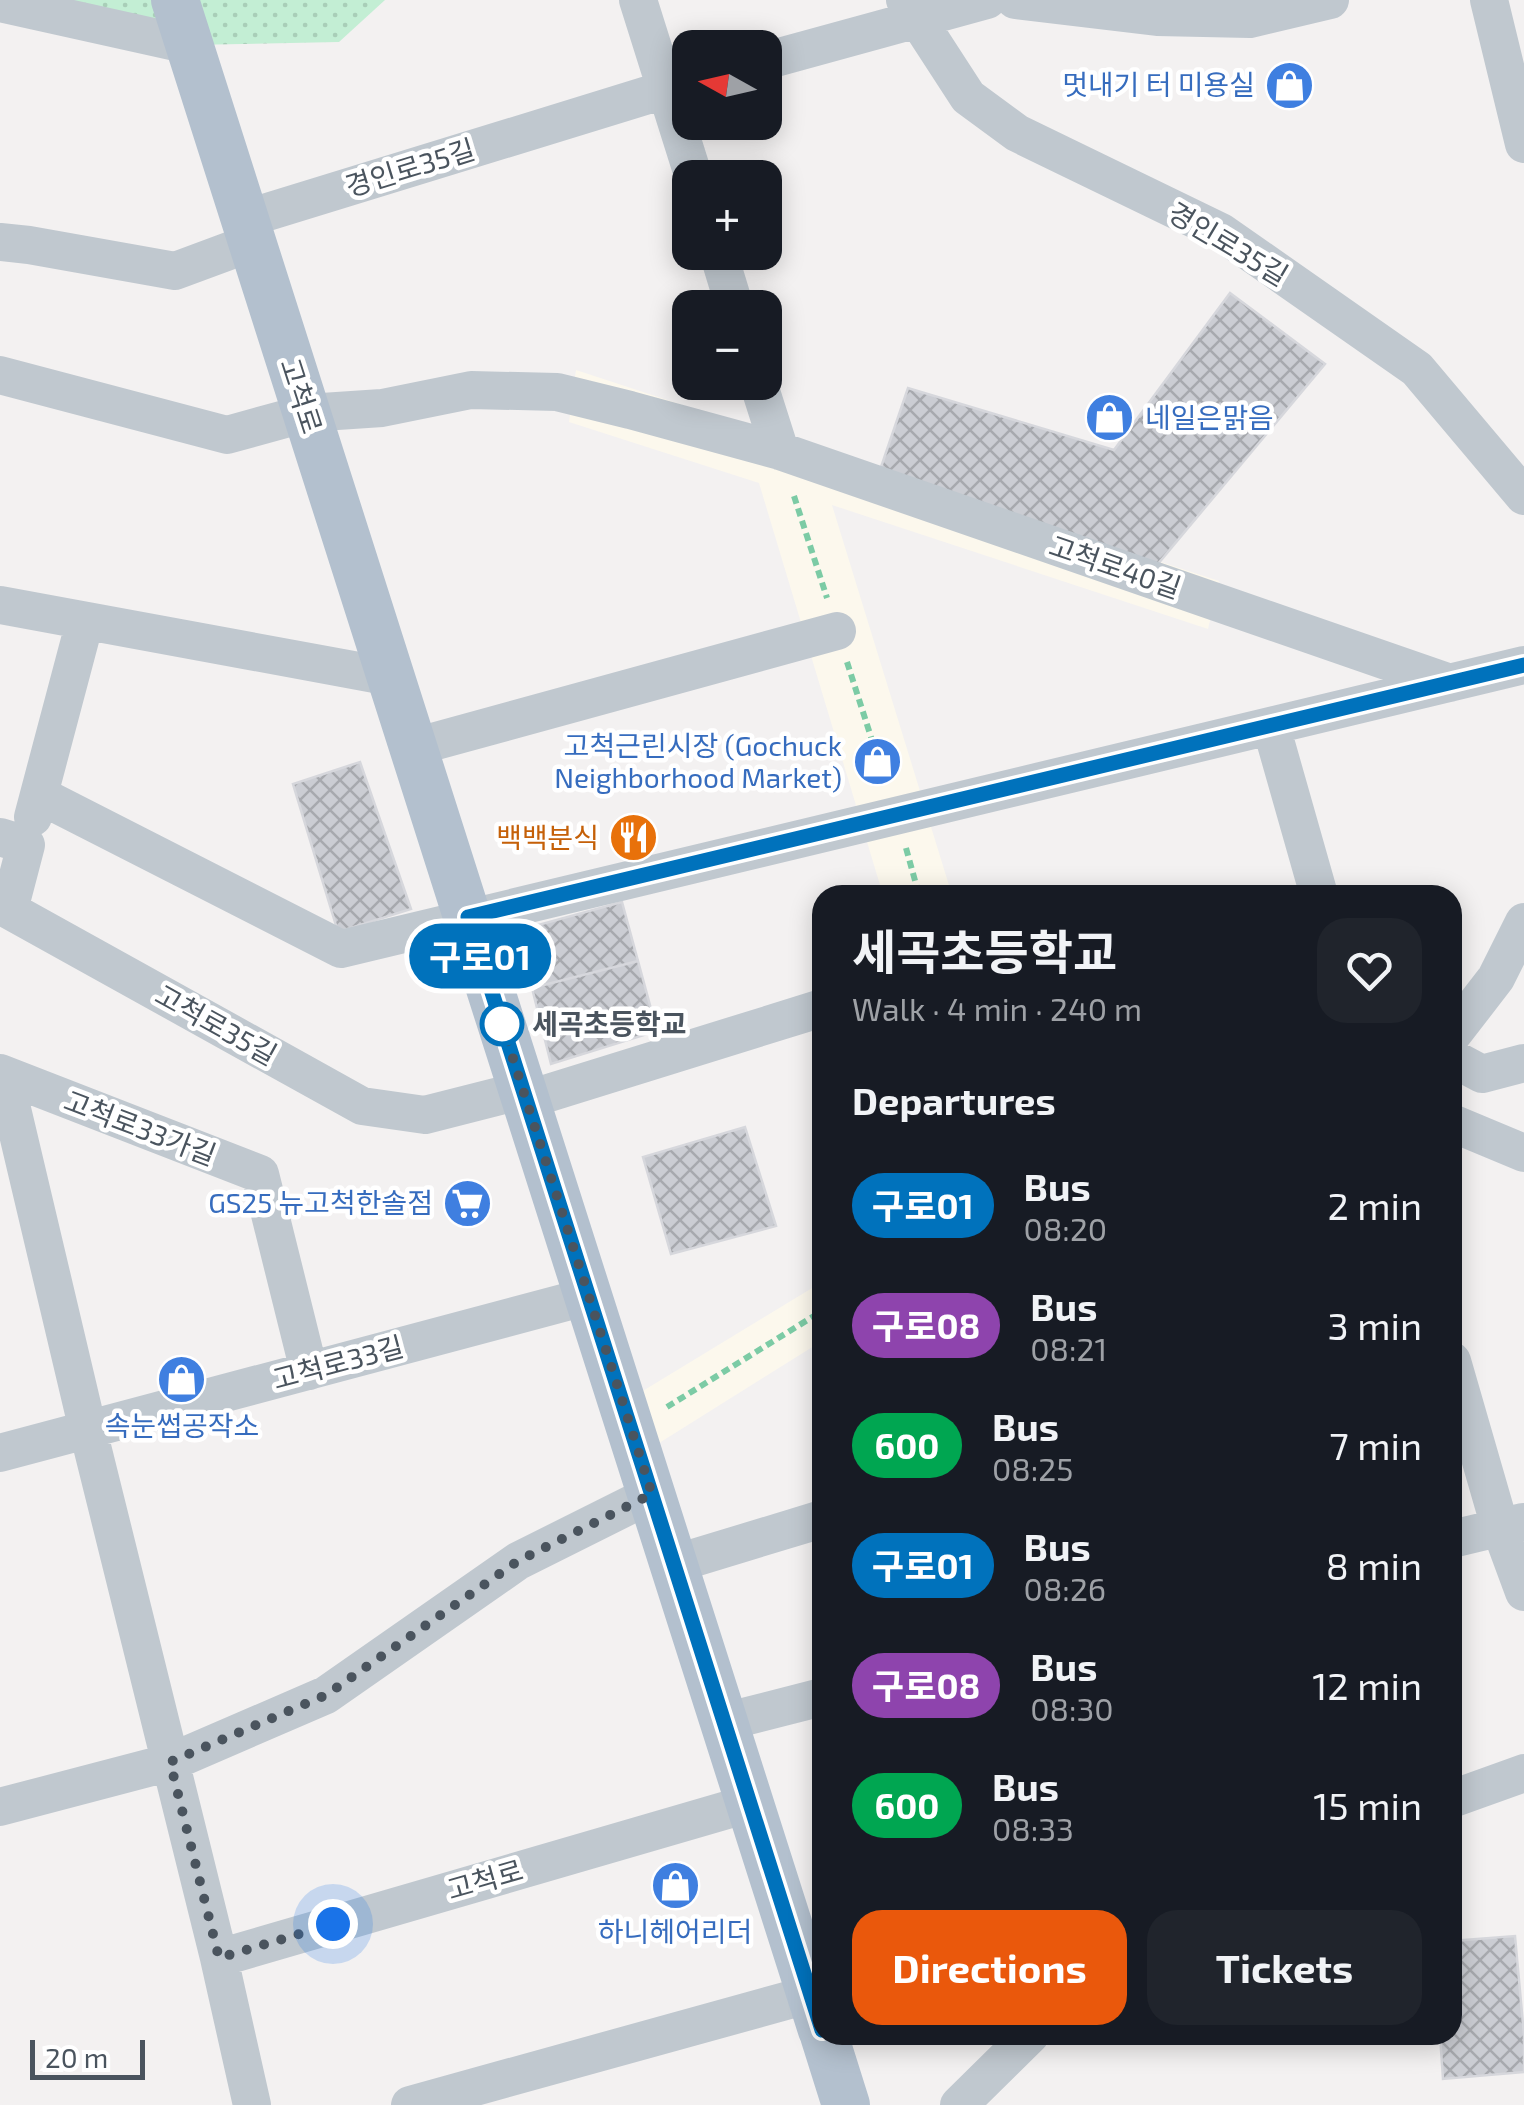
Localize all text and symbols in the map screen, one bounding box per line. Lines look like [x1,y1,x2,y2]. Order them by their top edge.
north arrow [672,30,782,140]
map controls [672,30,782,400]
shop icon: 멋내기 터 미용실 [1264,59,1316,111]
place label: 멋내기 터 미용실 [1062,67,1255,101]
street label: 경인로35길 [341,131,479,203]
button: + [672,160,782,270]
street label: 경인로35길 [1162,194,1295,292]
button: − [672,290,782,400]
street label: 고척로 [274,354,330,438]
shop icon: 네일은맑음 [1084,392,1136,444]
place label: 네일은맑음 [1145,400,1274,434]
street label: 고척로40길 [1045,528,1186,604]
place label: 고척근린시장 (Gochuck Neighborhood Market) [554,728,842,794]
shop icon: 고척근린시장 (Gochuck Neighborhood Market) [851,736,903,788]
restaurant icon: 백백분식 [608,812,660,864]
place label: 백백분식 [496,820,599,854]
button: heart [1317,918,1422,1023]
text: 세곡초등학교 [852,922,1117,980]
line badge: 구로01 [410,924,550,988]
text: 구로01 [429,935,531,977]
street label: 고척로35길 [150,977,283,1071]
text: Walk · 4 min · 240 m [852,989,1142,1027]
marker: 세곡초등학교 [481,1003,523,1045]
place label: 세곡초등학교 [532,1006,687,1040]
text: Departures [852,1077,1056,1123]
street label: 고척로33가길 [60,1083,221,1172]
text: Bus [1024,1163,1091,1209]
supermarket icon: GS25 뉴고척한솔점 [442,1177,494,1229]
text: 2 min [1327,1182,1422,1228]
text: 구로01 [872,1184,974,1226]
place label: GS25 뉴고척한솔점 [208,1185,433,1219]
text: 08:20 [1024,1209,1107,1247]
text: Bus [1030,1283,1097,1329]
text: 3 min [1328,1302,1422,1348]
text: 구로08 [872,1304,980,1346]
street label: 고척로33길 [269,1328,407,1396]
text: 08:21 [1030,1329,1107,1367]
shop icon: 속눈썹공작소 [156,1353,208,1405]
text: Bus [992,1403,1059,1449]
place label: 속눈썹공작소 [105,1408,259,1442]
text: 7 min [1329,1422,1422,1468]
text: 600 [875,1424,939,1466]
text: 08:25 [992,1449,1073,1487]
text: Bus [1024,1523,1091,1569]
text: 8 min [1326,1542,1422,1588]
text: 구로01 [872,1544,974,1586]
text: 08:26 [1024,1569,1106,1607]
text: Bus [1030,1643,1097,1689]
text: 12 min [1312,1662,1422,1708]
text: 구로08 [872,1664,980,1706]
text: 08:30 [1030,1689,1114,1727]
text: Bus [992,1763,1059,1809]
text: 15 min [1313,1782,1422,1828]
text: 600 [875,1784,939,1826]
text: 08:33 [992,1809,1074,1847]
street label: 고척로 [443,1852,527,1906]
shop icon: 하니헤어리더 [649,1859,701,1911]
your location [308,1899,358,1949]
button: Directions [852,1910,1127,2025]
button: Tickets [1147,1910,1422,2025]
place label: 하니헤어리더 [598,1914,752,1948]
scale bar [30,2035,145,2080]
text: 20 m [45,2040,108,2074]

